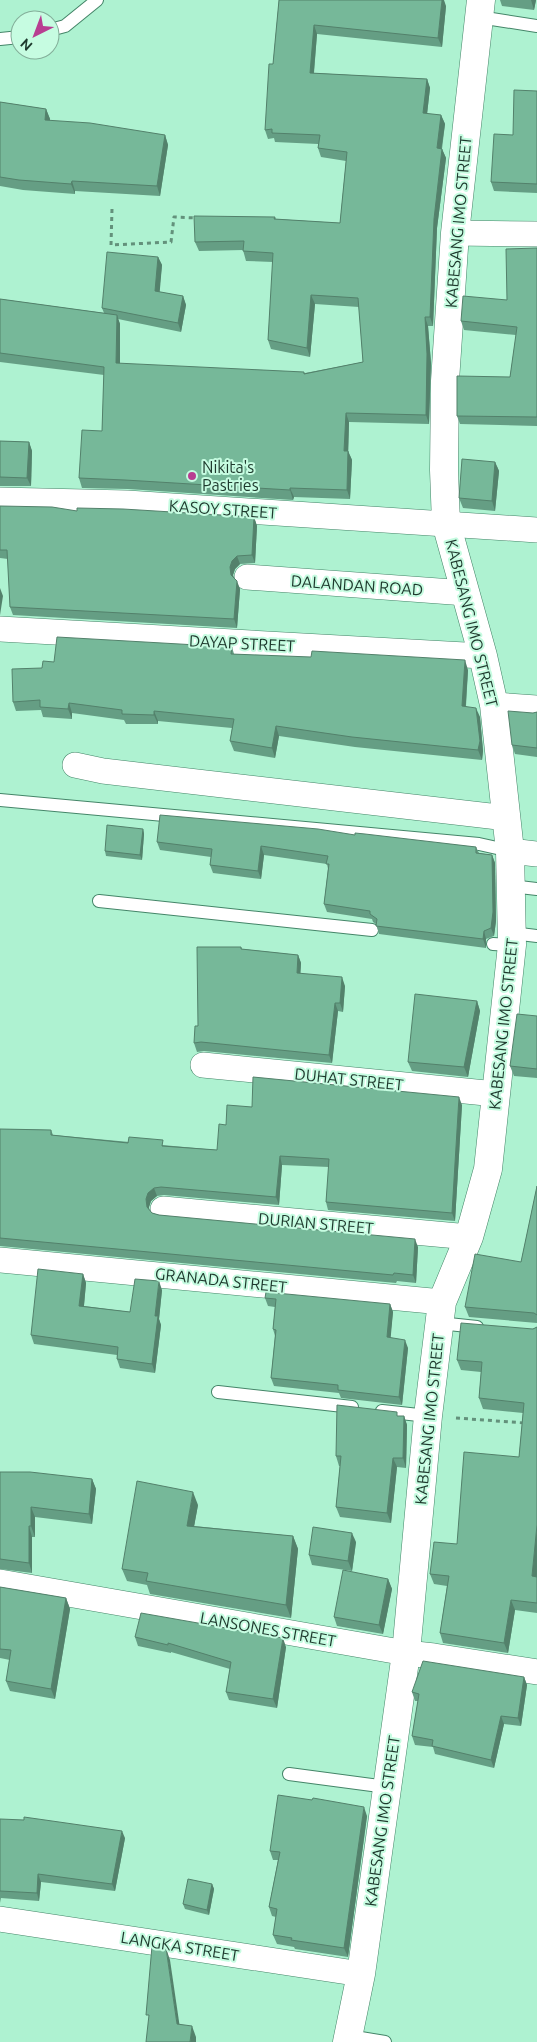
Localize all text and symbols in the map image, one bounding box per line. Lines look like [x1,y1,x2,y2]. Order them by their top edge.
north arrow [10,10,60,60]
text: N [17,35,36,54]
street label: KABESANG IMO STREET [442,135,474,309]
place label: Nikita's Pastries [202,458,259,494]
marker: Nikita's Pastries [186,470,198,482]
street label: KASOY STREET [168,496,278,522]
street label: KABESANG IMO STREET [442,537,502,709]
street label: DALANDAN ROAD [290,571,424,599]
street label: DAYAP STREET [188,631,296,655]
street label: KABESANG IMO STREET [485,937,521,1111]
street label: DUHAT STREET [294,1064,405,1094]
street label: DURIAN STREET [257,1209,375,1237]
street label: GRANADA STREET [154,1264,288,1296]
street label: KABESANG IMO STREET [411,1332,447,1506]
street label: LANSONES STREET [199,1608,337,1650]
street label: KABESANG IMO STREET [361,1734,403,1908]
street label: LANGKA STREET [120,1928,240,1964]

